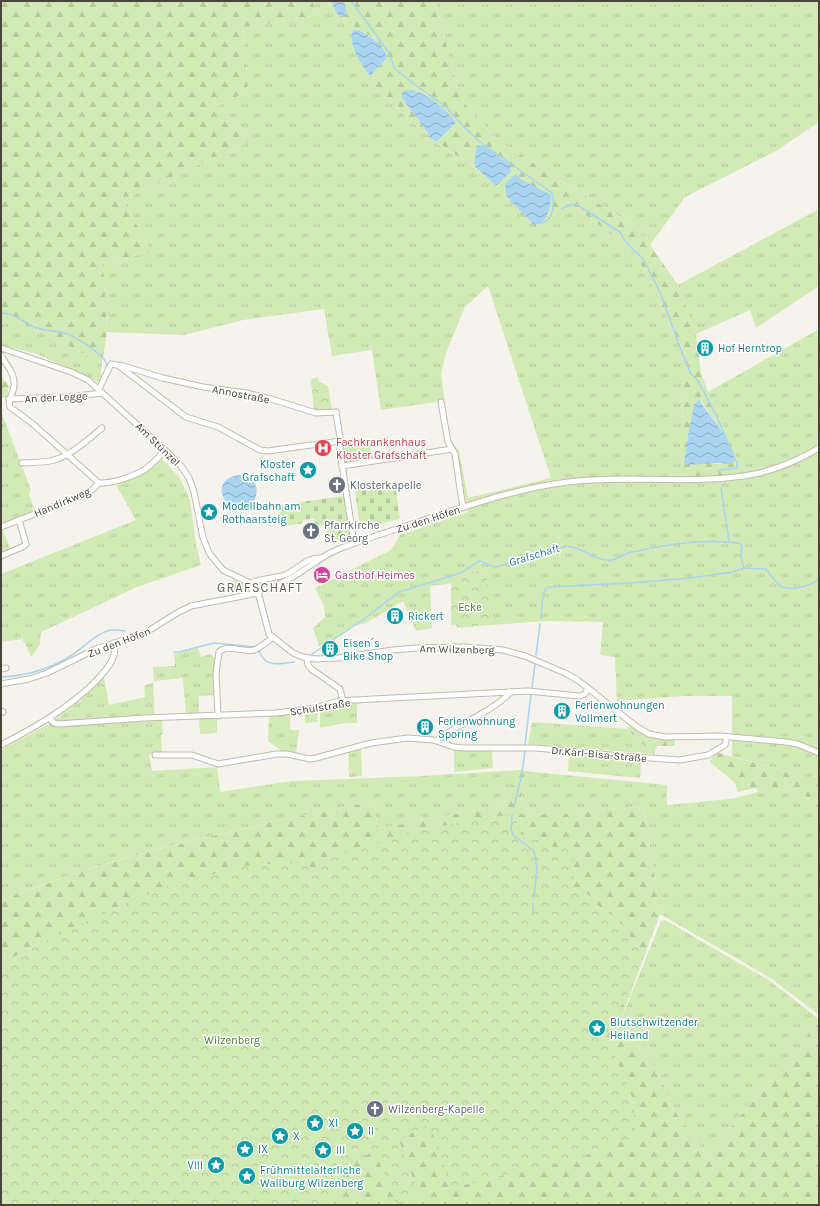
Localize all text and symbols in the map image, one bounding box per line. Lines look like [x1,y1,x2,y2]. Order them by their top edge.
building icon: Hof Herntrop [695,338,715,358]
place label: Hof Herntrop [718,342,782,355]
street label: Annostraße [211,383,271,406]
street label: An der Legge [24,389,88,406]
street label: Am Stünzel [133,420,183,469]
place label: Fachkrankenhaus Kloster Grafschaft [336,436,427,462]
hospital icon: Fachkrankenhaus Kloster Grafschaft [313,438,333,458]
place label: Kloster Grafschaft [242,458,295,484]
place icon: Kloster Grafschaft [298,460,318,480]
church icon: Klosterkapelle [327,475,347,495]
place label: Klosterkapelle [350,479,422,492]
street label: Handirkweg [32,484,93,520]
place label: Modellbahn am Rothaarsteig [222,500,300,526]
place icon: Modellbahn am Rothaarsteig [199,502,219,522]
street label: Zu den Höfen [394,503,462,536]
place label: Pfarrkirche St. Georg [324,519,380,545]
church icon: Pfarrkirche St. Georg [301,521,321,541]
water label: Grafschaft [507,540,562,569]
hotel icon: Gasthof Heimes [312,565,332,585]
place label: Gasthof Heimes [335,569,415,582]
district label: GRAFSCHAFT [217,580,303,595]
park label: Ecke [458,601,482,614]
building icon: Rickert [385,606,405,626]
place label: Rickert [408,610,444,623]
street label: Zu den Höfen [86,624,153,660]
place label: Eisen´s Bike Shop [343,637,393,663]
building icon: Eisen´s Bike Shop [320,639,340,659]
street label: Am Wilzenberg [419,642,495,657]
street label: Schulstraße [289,696,352,719]
place label: Ferienwohnungen Vollmert [575,699,665,725]
building icon: Ferienwohnungen Vollmert [552,701,572,721]
place label: Ferienwohnung Sporing [438,715,516,741]
building icon: Ferienwohnung Sporing [415,717,435,737]
street label: Dr.Karl-Bisa-Straße [551,744,648,765]
place label: Blutschwitzender Heiland [610,1016,698,1042]
place icon: Blutschwitzender Heiland [587,1018,607,1038]
park label: Wilzenberg [204,1034,261,1047]
church icon: Wilzenberg-Kapelle [365,1099,385,1119]
place label: Wilzenberg-Kapelle [388,1103,485,1116]
place icon: XI [305,1113,325,1133]
place label: XI [328,1117,338,1130]
place icon: II [345,1121,365,1141]
place label: II [368,1125,374,1138]
place icon: X [270,1126,290,1146]
place label: X [293,1130,300,1143]
place icon: IX [235,1139,255,1159]
place icon: III [313,1140,333,1160]
place label: IX [258,1143,268,1156]
place label: III [336,1144,345,1157]
place icon: VIII [206,1155,226,1175]
place label: VIII [188,1159,203,1172]
place label: Frühmittelalterliche Wallburg Wilzenberg [260,1164,364,1190]
place icon: Frühmittelalterliche Wallburg Wilzenberg [237,1166,257,1186]

